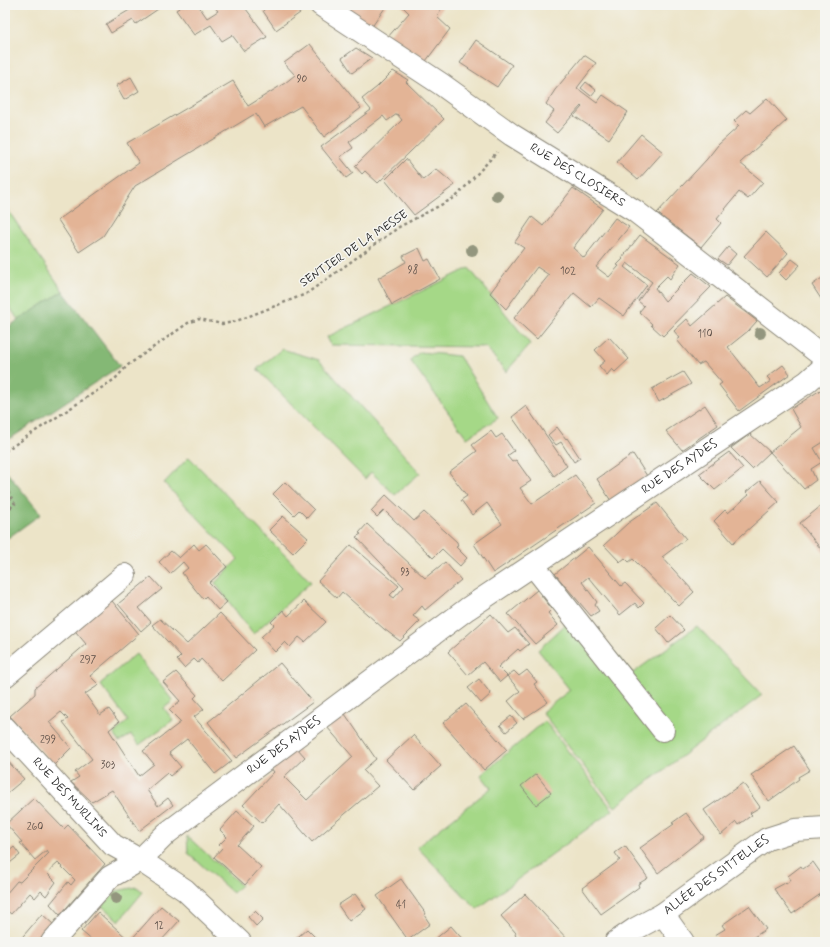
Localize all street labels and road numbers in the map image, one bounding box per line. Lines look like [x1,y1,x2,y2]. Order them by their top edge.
street label: RUE DES CLOSIERS [527,140,628,211]
street label: SENTIER DE LA MESSE [297,207,411,291]
street label: RUE DES AYDES [639,436,721,498]
street label: RUE DES AYDES [244,713,324,778]
street label: RUE DES MURLINS [28,754,111,841]
street label: ALLÉE DES SITTELLES [661,832,773,919]

